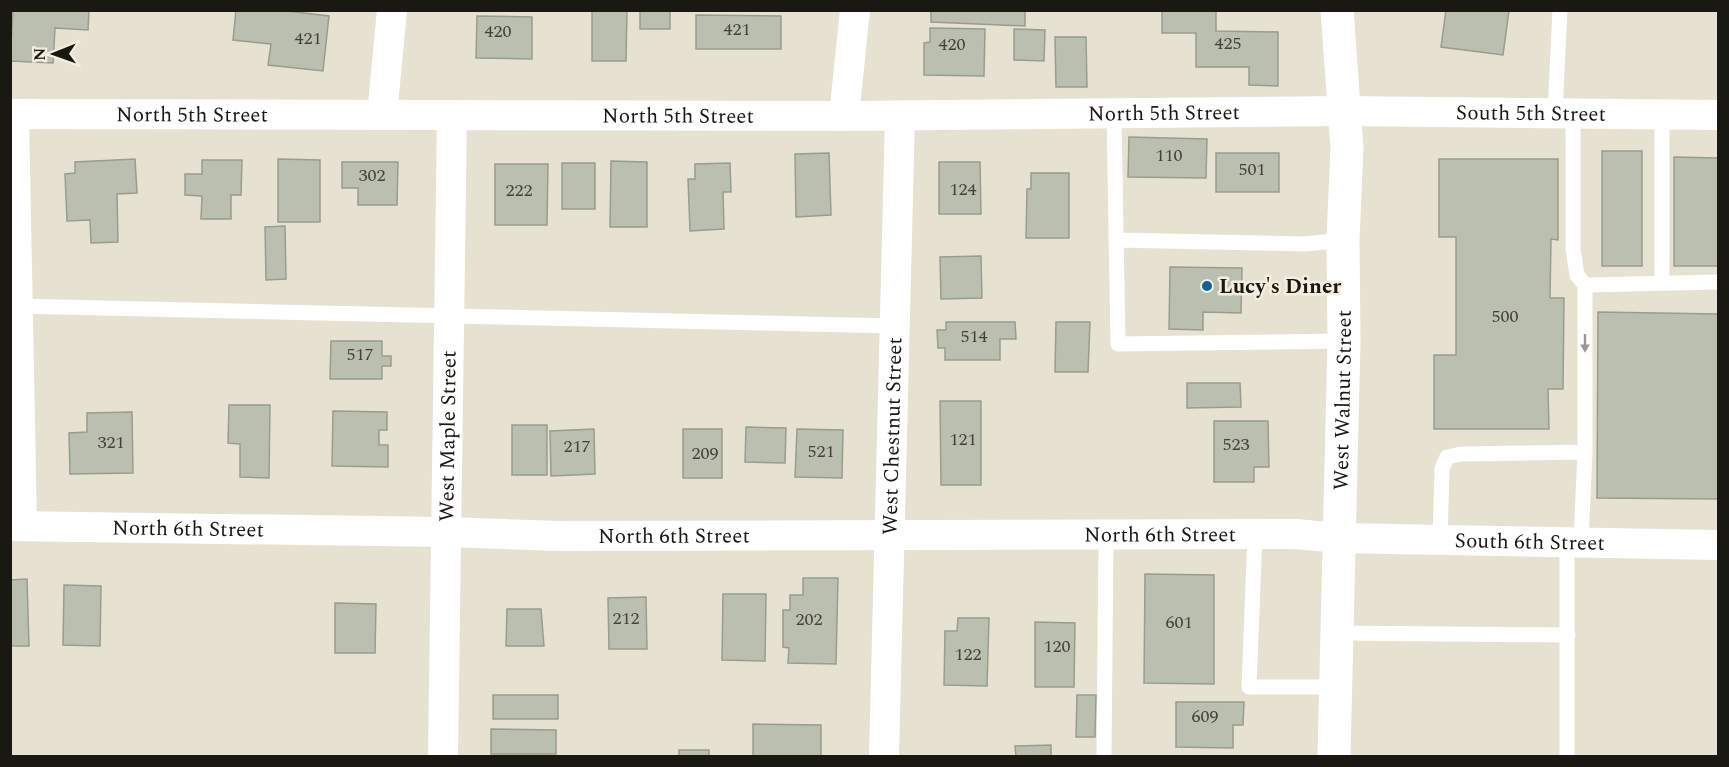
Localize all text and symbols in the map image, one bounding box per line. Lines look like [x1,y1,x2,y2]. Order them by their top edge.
house number: 421 [724,16,751,43]
house number: 420 [485,18,512,45]
north arrow [24,24,84,84]
house number: 421 [295,25,322,52]
house number: 425 [1215,30,1242,57]
house number: 420 [939,31,966,58]
text: N [28,48,52,61]
street label: North 5th Street [1088,97,1240,131]
street label: South 5th Street [1456,97,1606,131]
street label: North 5th Street [116,99,268,132]
street label: North 5th Street [602,100,754,133]
house number: 110 [1156,142,1183,169]
house number: 501 [1239,156,1266,183]
house number: 302 [359,162,386,189]
house number: 124 [950,176,977,203]
house number: 222 [506,177,533,204]
place label: Lucy's Diner [1219,271,1341,303]
marker: Lucy's Diner [1200,279,1214,293]
house number: 500 [1492,303,1519,330]
street label: West Walnut Street [1325,310,1361,491]
house number: 514 [961,323,988,350]
one-way arrow [1580,334,1590,353]
street label: West Chestnut Street [875,337,911,535]
house number: 517 [347,341,374,368]
street label: West Maple Street [431,350,466,522]
house number: 121 [950,426,977,453]
house number: 321 [98,429,125,456]
house number: 523 [1223,431,1250,458]
house number: 217 [564,433,591,460]
house number: 521 [808,438,835,465]
house number: 209 [692,440,719,467]
street label: North 6th Street [112,512,264,546]
street label: North 6th Street [1084,519,1236,552]
street label: North 6th Street [598,520,750,553]
street label: South 6th Street [1454,525,1605,560]
house number: 212 [613,605,640,632]
house number: 202 [796,606,823,633]
house number: 601 [1166,609,1193,636]
house number: 120 [1044,633,1071,660]
house number: 122 [955,641,982,668]
house number: 609 [1192,703,1219,730]

